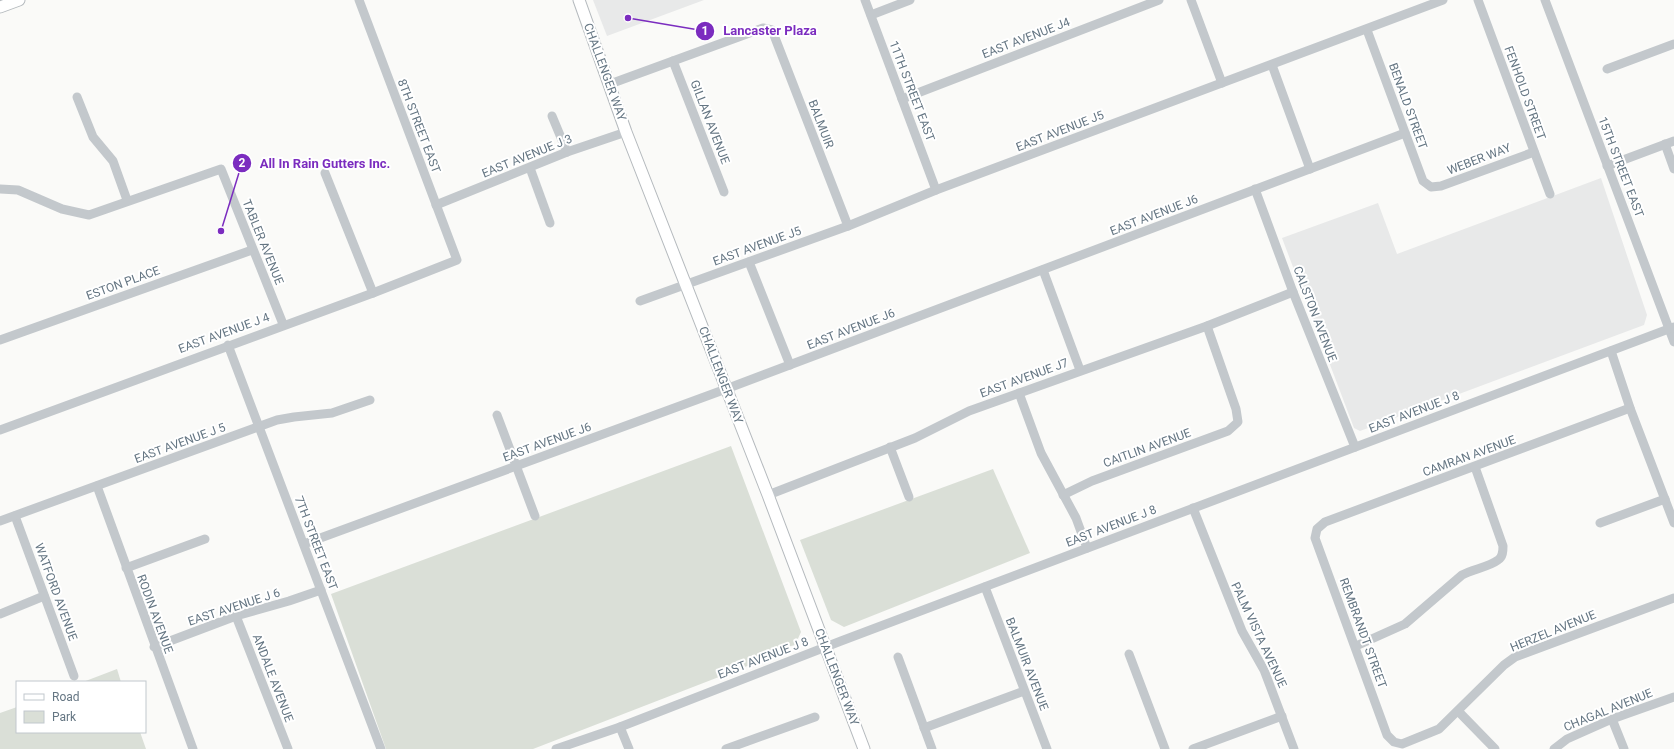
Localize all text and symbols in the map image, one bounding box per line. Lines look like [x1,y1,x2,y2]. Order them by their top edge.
street label: EAST AVENUE J4 [980,15,1072,61]
callout: Lancaster Plaza [695,18,824,43]
street label: CHALLENGER WAY [581,21,629,123]
text: Lancaster Plaza [723,23,817,38]
text: 1 [702,24,708,38]
street label: 11TH STREET EAST [886,39,938,143]
street label: FENHOLD STREET [1502,44,1548,142]
street label: BENALD STREET [1386,61,1430,151]
street label: 8TH STREET EAST [395,77,443,175]
street label: GILLAN AVENUE [688,78,733,166]
street label: BALMUIR [805,98,837,151]
street label: EAST AVENUE J5 [1014,108,1106,154]
street label: 15TH STREET EAST [1595,115,1647,219]
street label: EAST AVENUE J 3 [480,132,574,180]
street label: WEBER WAY [1445,140,1514,178]
callout: All In Rain Gutters Inc. [232,151,398,176]
text: 2 [239,156,246,170]
text: All In Rain Gutters Inc. [260,156,390,171]
street label: EAST AVENUE J6 [1108,192,1200,238]
street label: TABLER AVENUE [240,197,287,287]
street label: EAST AVENUE J5 [711,223,803,268]
street label: ESTON PLACE [84,263,162,303]
street label: CALSTON AVENUE [1290,264,1340,364]
street label: EAST AVENUE J6 [805,306,897,352]
street label: EAST AVENUE J 4 [177,310,272,356]
street label: CHALLENGER WAY [696,324,746,426]
street label: EAST AVENUE J7 [978,355,1070,400]
street label: EAST AVENUE J 8 [1367,388,1462,436]
street label: EAST AVENUE J6 [501,419,593,464]
street label: EAST AVENUE J 5 [133,420,228,466]
street label: CAITLIN AVENUE [1101,426,1193,470]
street label: CAMRAN AVENUE [1421,433,1518,479]
street label: 7TH STREET EAST [292,494,340,592]
street label: EAST AVENUE J 8 [1064,502,1159,550]
street label: WATFORD AVENUE [32,541,80,643]
street label: RODIN AVENUE [134,572,176,656]
street label: REMBRANDT STREET [1337,576,1389,690]
street label: PALM VISTA AVENUE [1228,580,1290,690]
street label: EAST AVENUE J 6 [186,585,282,628]
street label: HERZEL AVENUE [1508,607,1598,655]
street label: BALMUIR AVENUE [1003,615,1051,713]
street label: CHALLENGER WAY [812,626,862,728]
street label: ANDALE AVENUE [250,632,296,724]
street label: EAST AVENUE J 8 [716,634,811,682]
legend [16,681,146,733]
street label: CHAGAL AVENUE [1562,686,1655,734]
text: Road [52,690,80,704]
text: Park [52,710,77,724]

